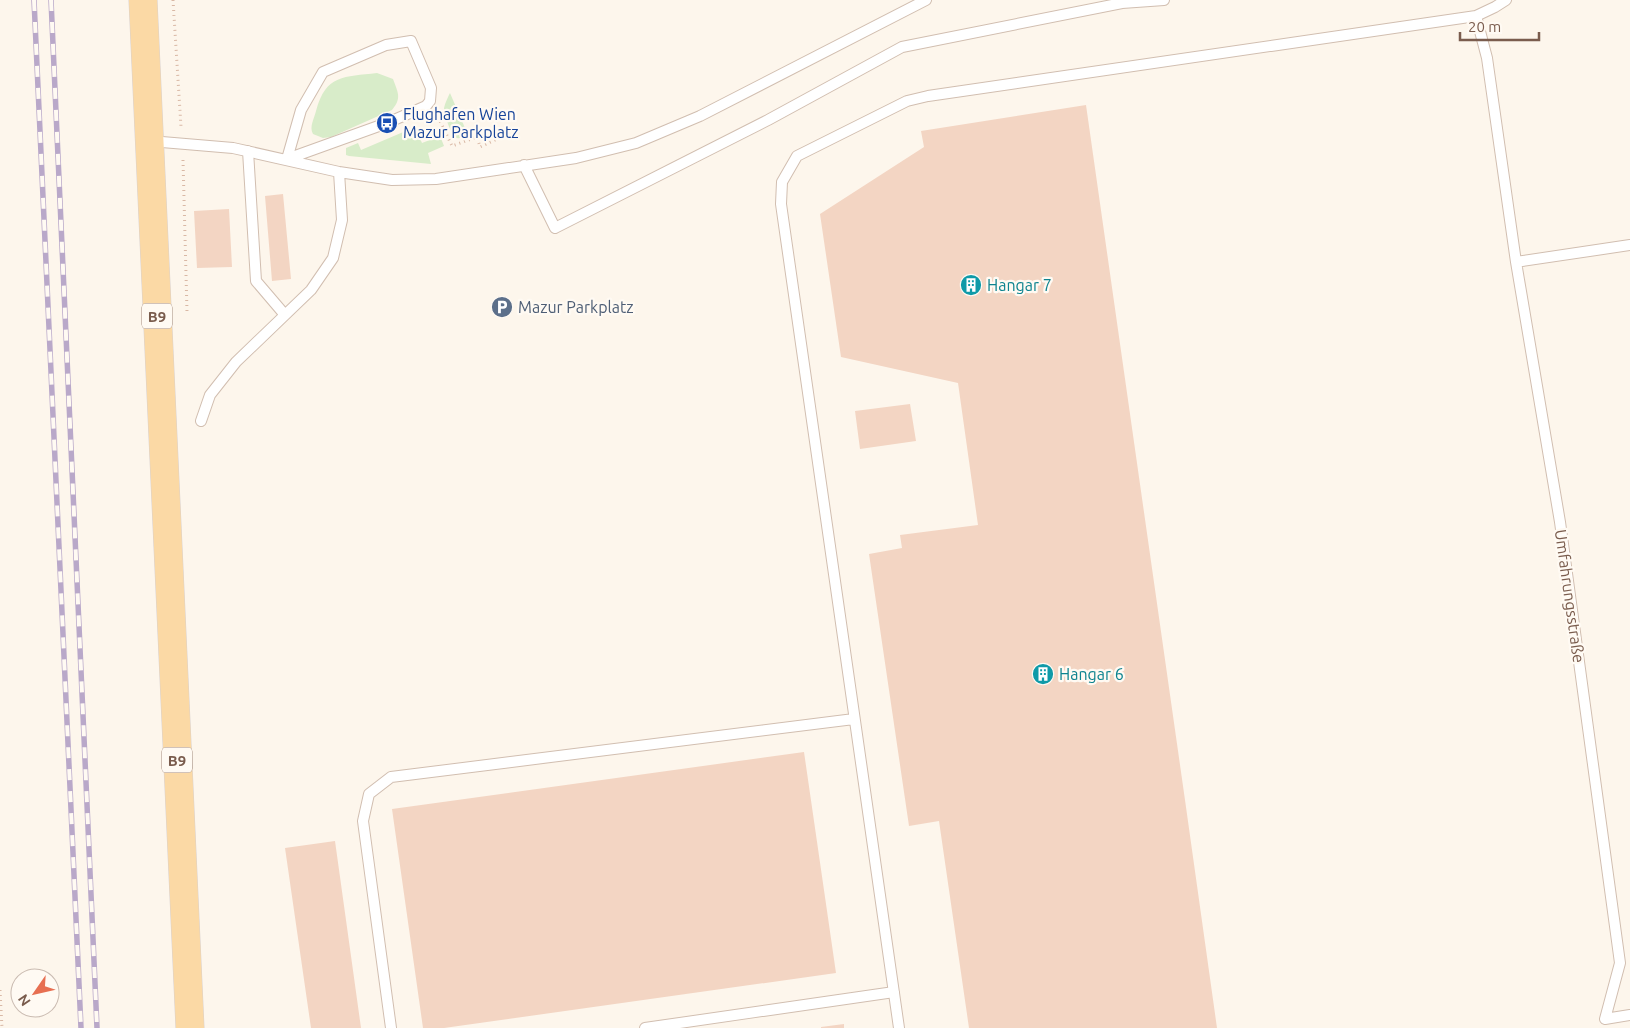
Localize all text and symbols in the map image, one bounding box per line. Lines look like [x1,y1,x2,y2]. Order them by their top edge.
scale bar [1460,10,1539,42]
text: 20 m [1468,18,1501,35]
place label: Flughafen Wien Mazur Parkplatz [403,105,519,141]
bus stop icon: Flughafen Wien Mazur Parkplatz [375,111,399,135]
building icon: Hangar 7 [959,273,983,297]
place label: Hangar 7 [987,276,1052,294]
parking icon: Mazur Parkplatz [490,295,514,319]
place label: Mazur Parkplatz [518,298,634,316]
road number: B9 [142,304,172,328]
street label: Umfahrungsstraße [1552,528,1588,664]
building icon: Hangar 6 [1031,662,1055,686]
place label: Hangar 6 [1059,665,1124,683]
road number: B9 [162,748,192,772]
north arrow [10,968,60,1018]
text: N [15,991,34,1009]

